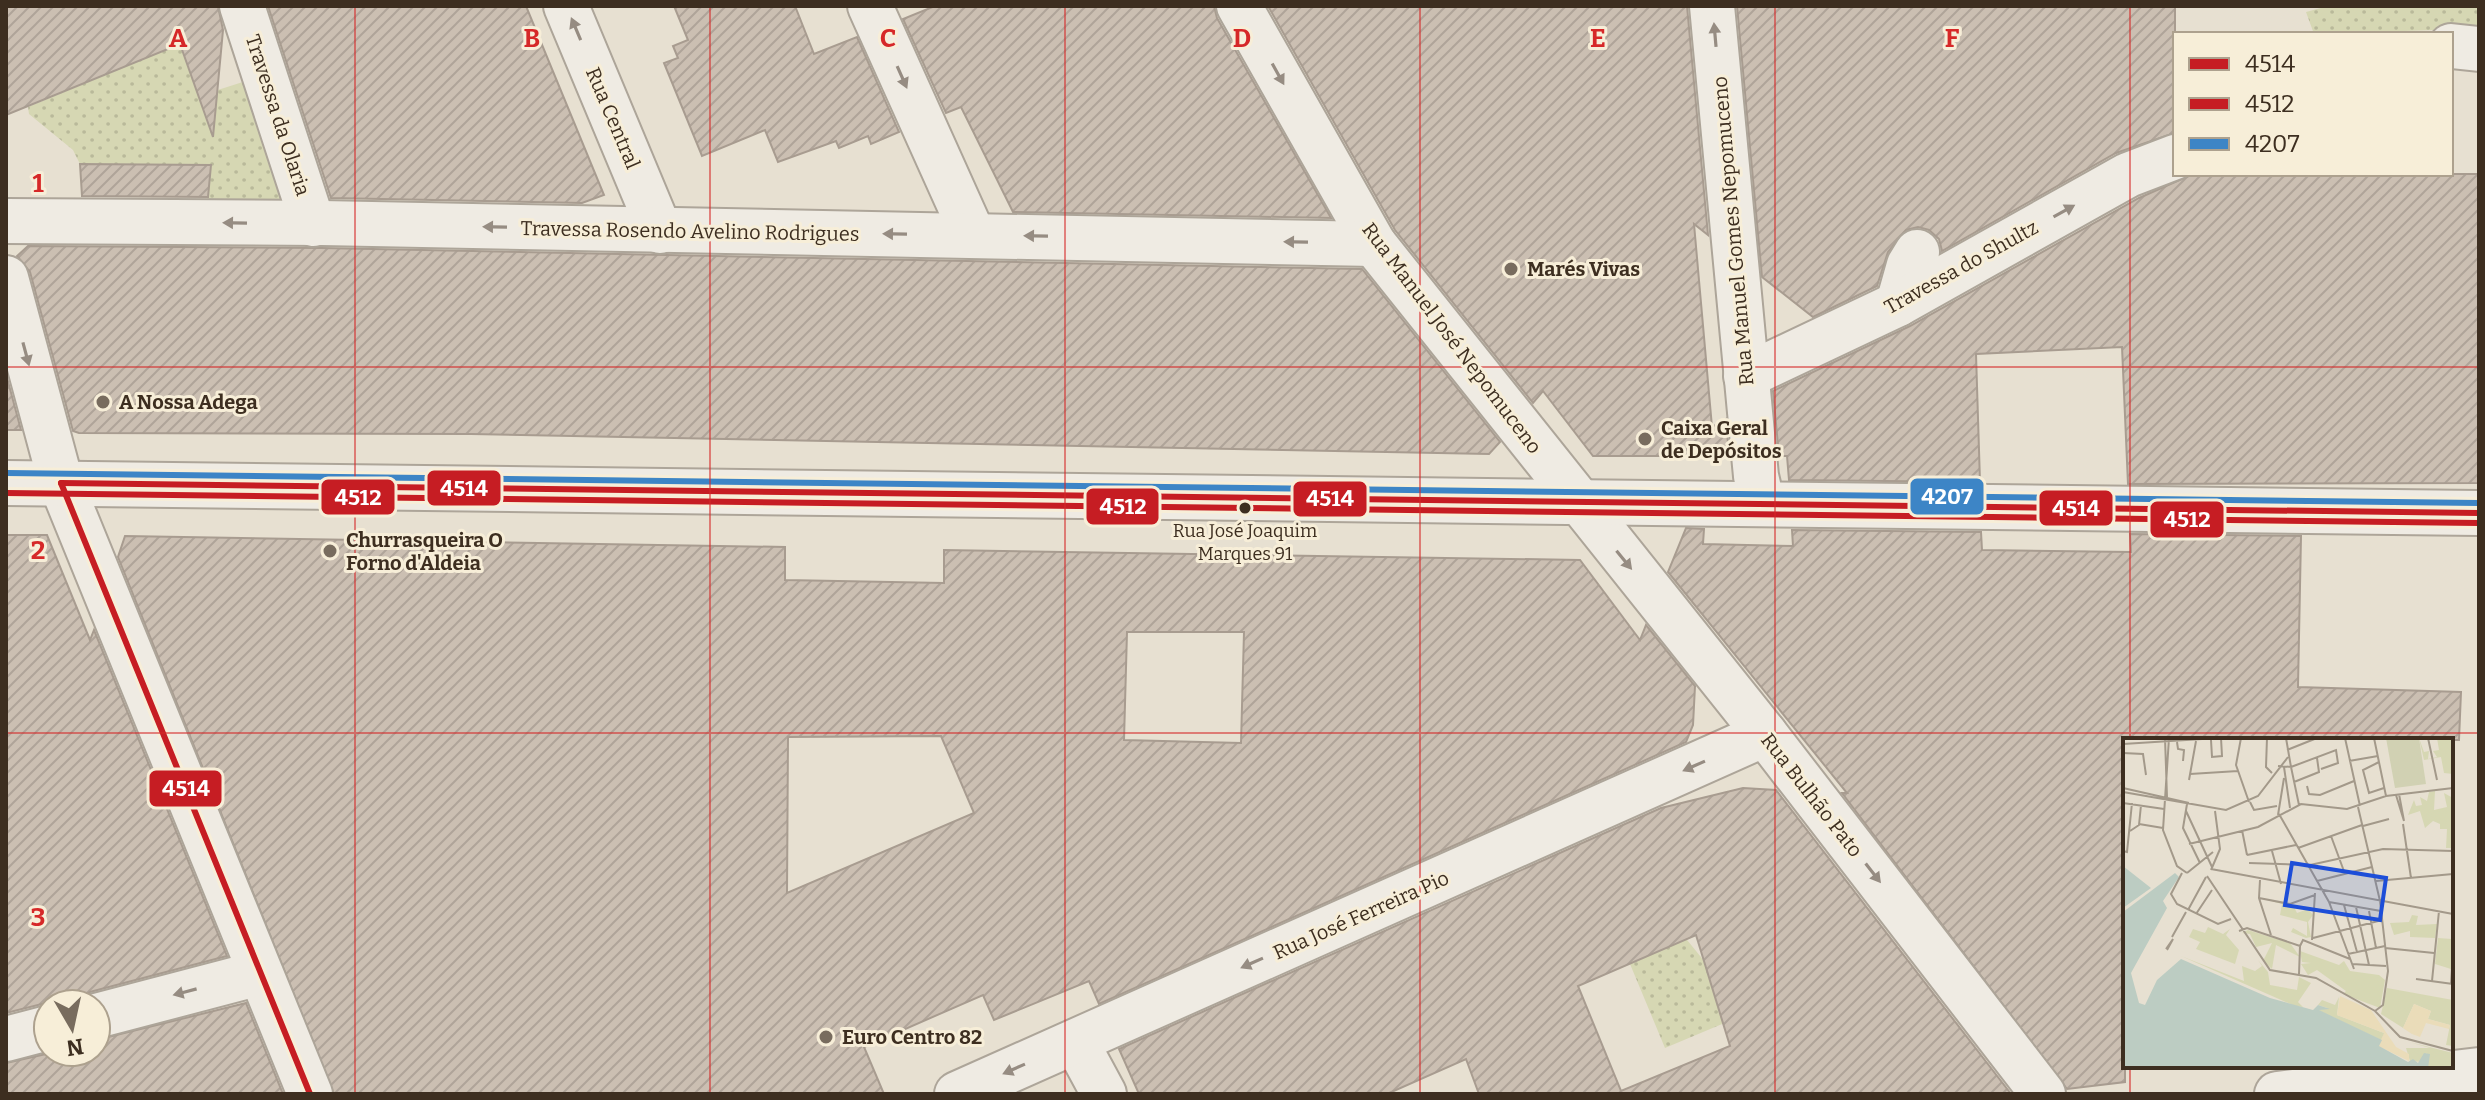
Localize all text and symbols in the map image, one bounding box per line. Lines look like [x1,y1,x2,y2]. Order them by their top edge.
one-way arrow [569,18,582,41]
one-way arrow [1708,22,1721,47]
text: A [169,23,188,54]
text: B [524,23,540,54]
text: C [880,23,896,54]
text: D [1233,23,1251,54]
text: E [1590,23,1606,54]
text: F [1945,23,1960,54]
street label: Travessa da Olaria [241,31,315,199]
legend [2173,32,2453,176]
text: 4514 [2245,50,2295,78]
street label: Rua Central [581,63,645,173]
one-way arrow [1271,63,1285,85]
one-way arrow [896,65,909,89]
street label: Rua Manuel Gomes Nepomuceno [1708,75,1758,387]
text: 4512 [2245,90,2294,118]
text: 4207 [2245,130,2300,158]
text: 1 [32,168,44,199]
one-way arrow [2052,204,2075,218]
street label: Travessa do Shultz [1880,215,2042,319]
street label: Travessa Rosendo Avelino Rodrigues [520,216,860,246]
one-way arrow [222,217,247,229]
street label: Rua Manuel José Nepomuceno [1357,218,1547,458]
one-way arrow [482,221,507,233]
one-way arrow [882,228,907,240]
one-way arrow [1023,230,1048,243]
one-way arrow [1283,236,1308,249]
place label: Marés Vivas [1527,257,1640,281]
marker: Marés Vivas [1502,260,1520,278]
one-way arrow [21,341,33,366]
place label: A Nossa Adega [119,390,258,414]
marker: A Nossa Adega [94,393,112,411]
place label: Caixa Geral de Depósitos [1661,416,1782,463]
marker: Caixa Geral de Depósitos [1636,430,1654,448]
line badge: 4514 [426,469,502,507]
text: 4514 [440,475,489,502]
line badge: 4207 [1909,477,1985,516]
line badge: 4512 [320,478,396,516]
line badge: 4514 [1292,480,1368,518]
text: 4207 [1921,483,1973,510]
text: 4512 [334,484,382,511]
text: 4514 [1306,485,1355,512]
line badge: 4512 [1085,487,1160,526]
line badge: 4514 [2038,489,2114,527]
text: 4512 [1099,493,1147,520]
text: 4514 [2052,495,2101,522]
marker: Rua José Joaquim Marques 91 [1237,500,1253,516]
line badge: 4512 [2149,500,2225,539]
text: 4512 [2163,506,2211,533]
place label: Rua José Joaquim Marques 91 [1173,520,1317,565]
place label: Churrasqueira O Forno d'Aldeia [346,528,503,575]
text: 2 [31,535,45,566]
marker: Churrasqueira O Forno d'Aldeia [321,542,339,560]
one-way arrow [1615,550,1632,570]
street label: Rua Bulhão Pato [1756,728,1868,862]
inset map [2123,738,2453,1068]
one-way arrow [1682,759,1706,773]
line badge: 4514 [148,769,223,808]
text: 4514 [162,775,211,802]
one-way arrow [1864,863,1880,883]
street label: Rua José Ferreira Pio [1269,865,1453,965]
text: 3 [31,902,45,933]
one-way arrow [1240,956,1264,970]
one-way arrow [172,987,197,999]
north arrow [32,988,112,1068]
place label: Euro Centro 82 [842,1025,982,1049]
marker: Euro Centro 82 [817,1028,835,1046]
text: N [65,1033,86,1062]
one-way arrow [1003,1062,1026,1075]

